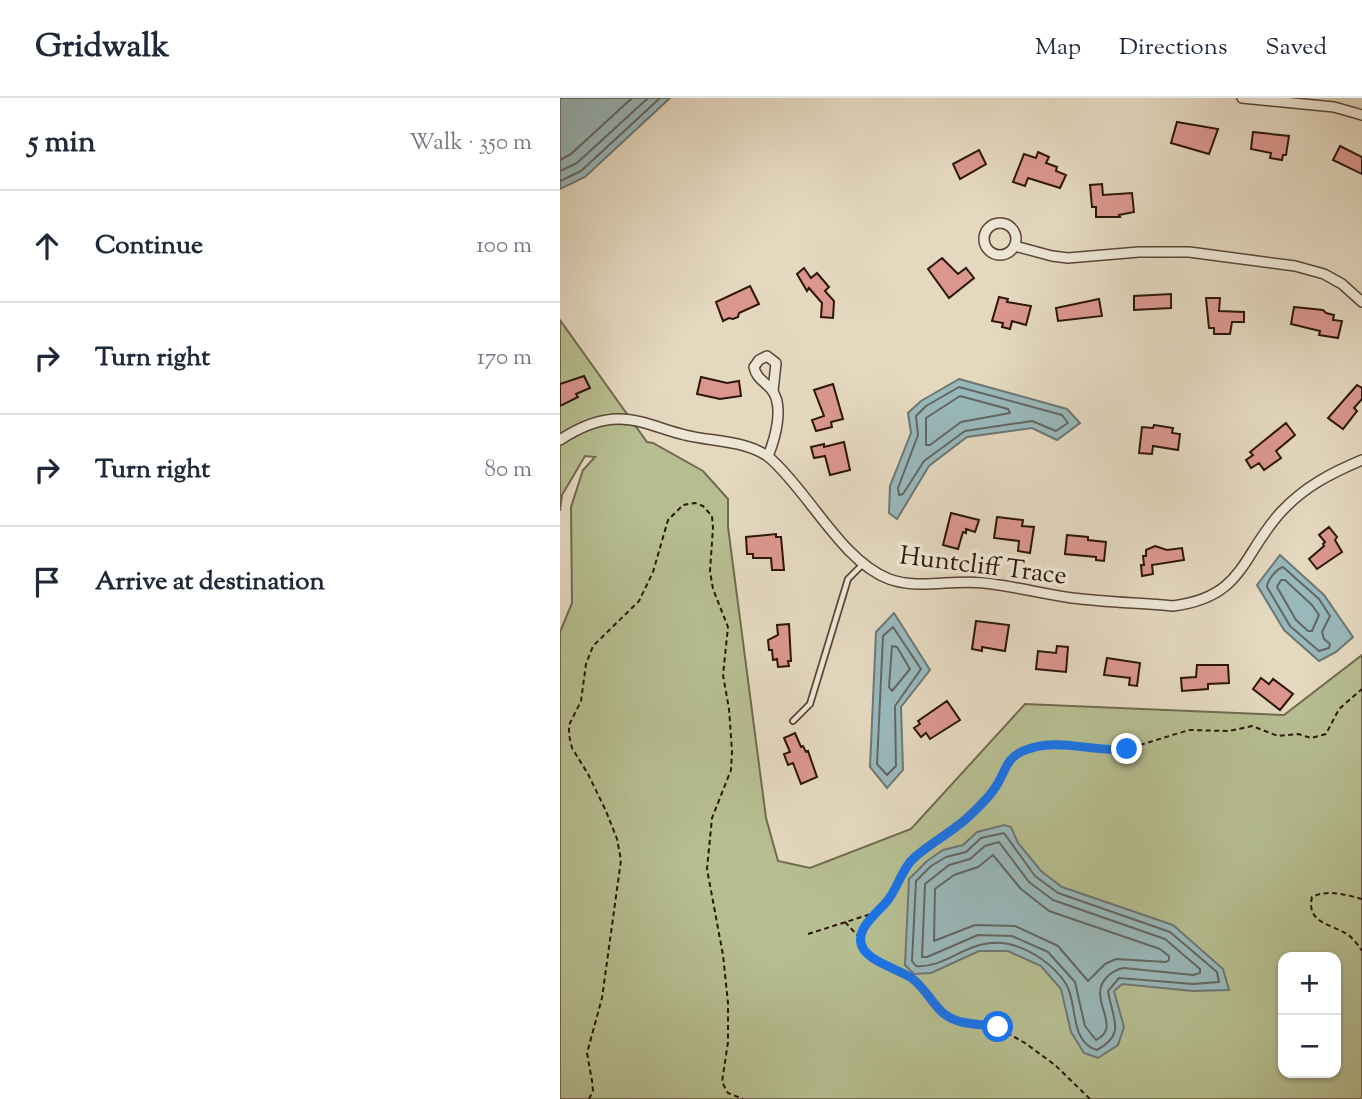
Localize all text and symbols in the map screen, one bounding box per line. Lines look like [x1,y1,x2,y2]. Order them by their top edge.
text: Gridwalk [35,24,169,72]
text: Map [1035,31,1081,65]
text: Directions [1119,31,1227,65]
text: Saved [1265,31,1327,65]
text: 5 min [28,122,96,165]
text: Walk · 350 m [409,127,532,160]
icon: ahead [28,227,66,265]
text: Continue [95,228,203,265]
text: 100 m [476,230,532,263]
icon: right [28,339,66,377]
text: Turn right [95,340,210,377]
text: 170 m [477,342,532,375]
icon: right [28,451,66,489]
text: Turn right [95,452,210,489]
text: 80 m [484,454,532,487]
street label: Huntcliff Trace [897,538,1069,596]
icon: arrive [28,563,66,601]
text: Arrive at destination [95,564,325,601]
route end [1111,733,1142,764]
map controls [1278,952,1341,1078]
button: + [1278,952,1341,1015]
route start [982,1011,1013,1042]
button: − [1278,1015,1341,1078]

